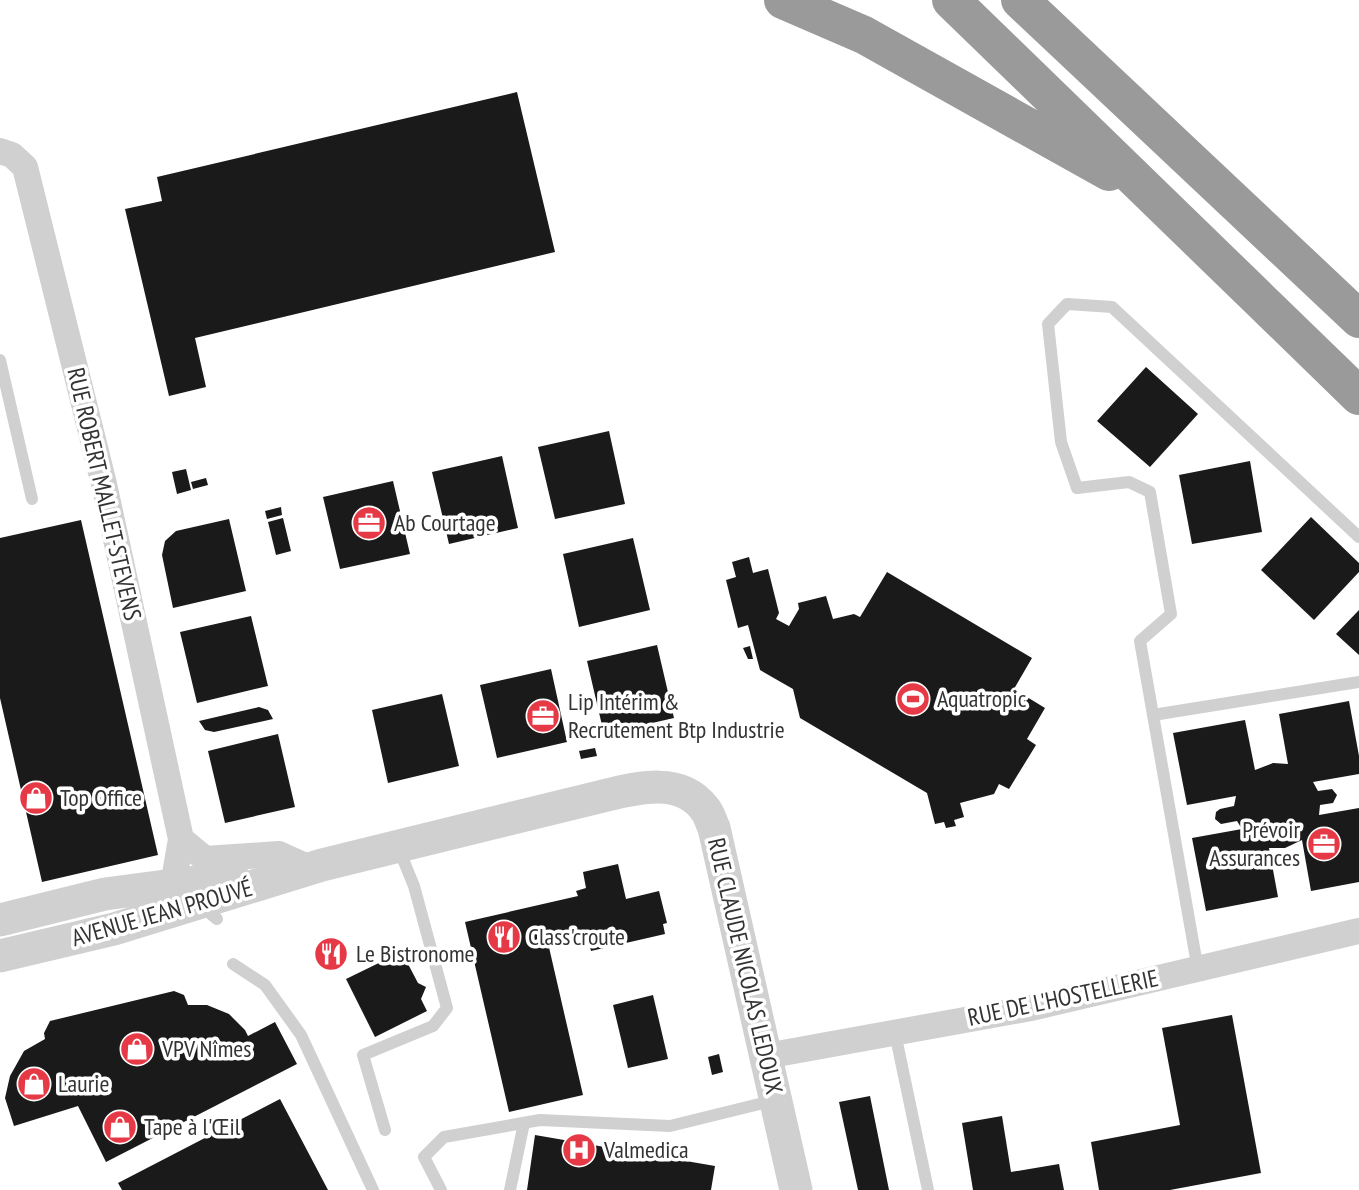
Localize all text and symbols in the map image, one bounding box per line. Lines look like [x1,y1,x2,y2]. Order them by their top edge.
street label: RUE ROBERT MALLET-STEVENS [60,364,149,623]
office icon: Ab Courtage [350,504,388,542]
place label: Ab Courtage [394,507,496,538]
sports icon: Aquatropic [894,680,932,718]
place label: Aquatropic [937,683,1027,714]
place label: Lip Intérim & Recrutement Btp Industrie [568,686,785,745]
office icon: Lip Intérim & Recrutement Btp Industrie [524,697,562,735]
shop icon: Top Office [17,779,55,817]
place label: Top Office [60,782,142,813]
place label: Prévoir Assurances [1209,814,1300,873]
office icon: Prévoir Assurances [1305,825,1343,863]
street label: RUE CLAUDE NICOLAS LEDOUX [701,835,790,1097]
street label: AVENUE JEAN PROUVÉ [68,872,256,953]
restaurant icon: Class'croute [485,918,523,956]
place label: Class'croute [528,921,625,952]
restaurant icon: Le Bistronome [312,935,350,973]
place label: Le Bistronome [356,938,475,969]
street label: RUE DE L'HOSTELLERIE [965,962,1161,1033]
shop icon: VPV Nîmes [118,1030,156,1068]
place label: VPV Nîmes [161,1033,251,1064]
shop icon: Laurie [15,1065,53,1103]
place label: Laurie [58,1068,109,1099]
shop icon: Tape à l'Œil [101,1108,139,1146]
place label: Tape à l'Œil [144,1111,241,1142]
hospital icon: Valmedica [560,1131,598,1169]
place label: Valmedica [603,1134,689,1165]

